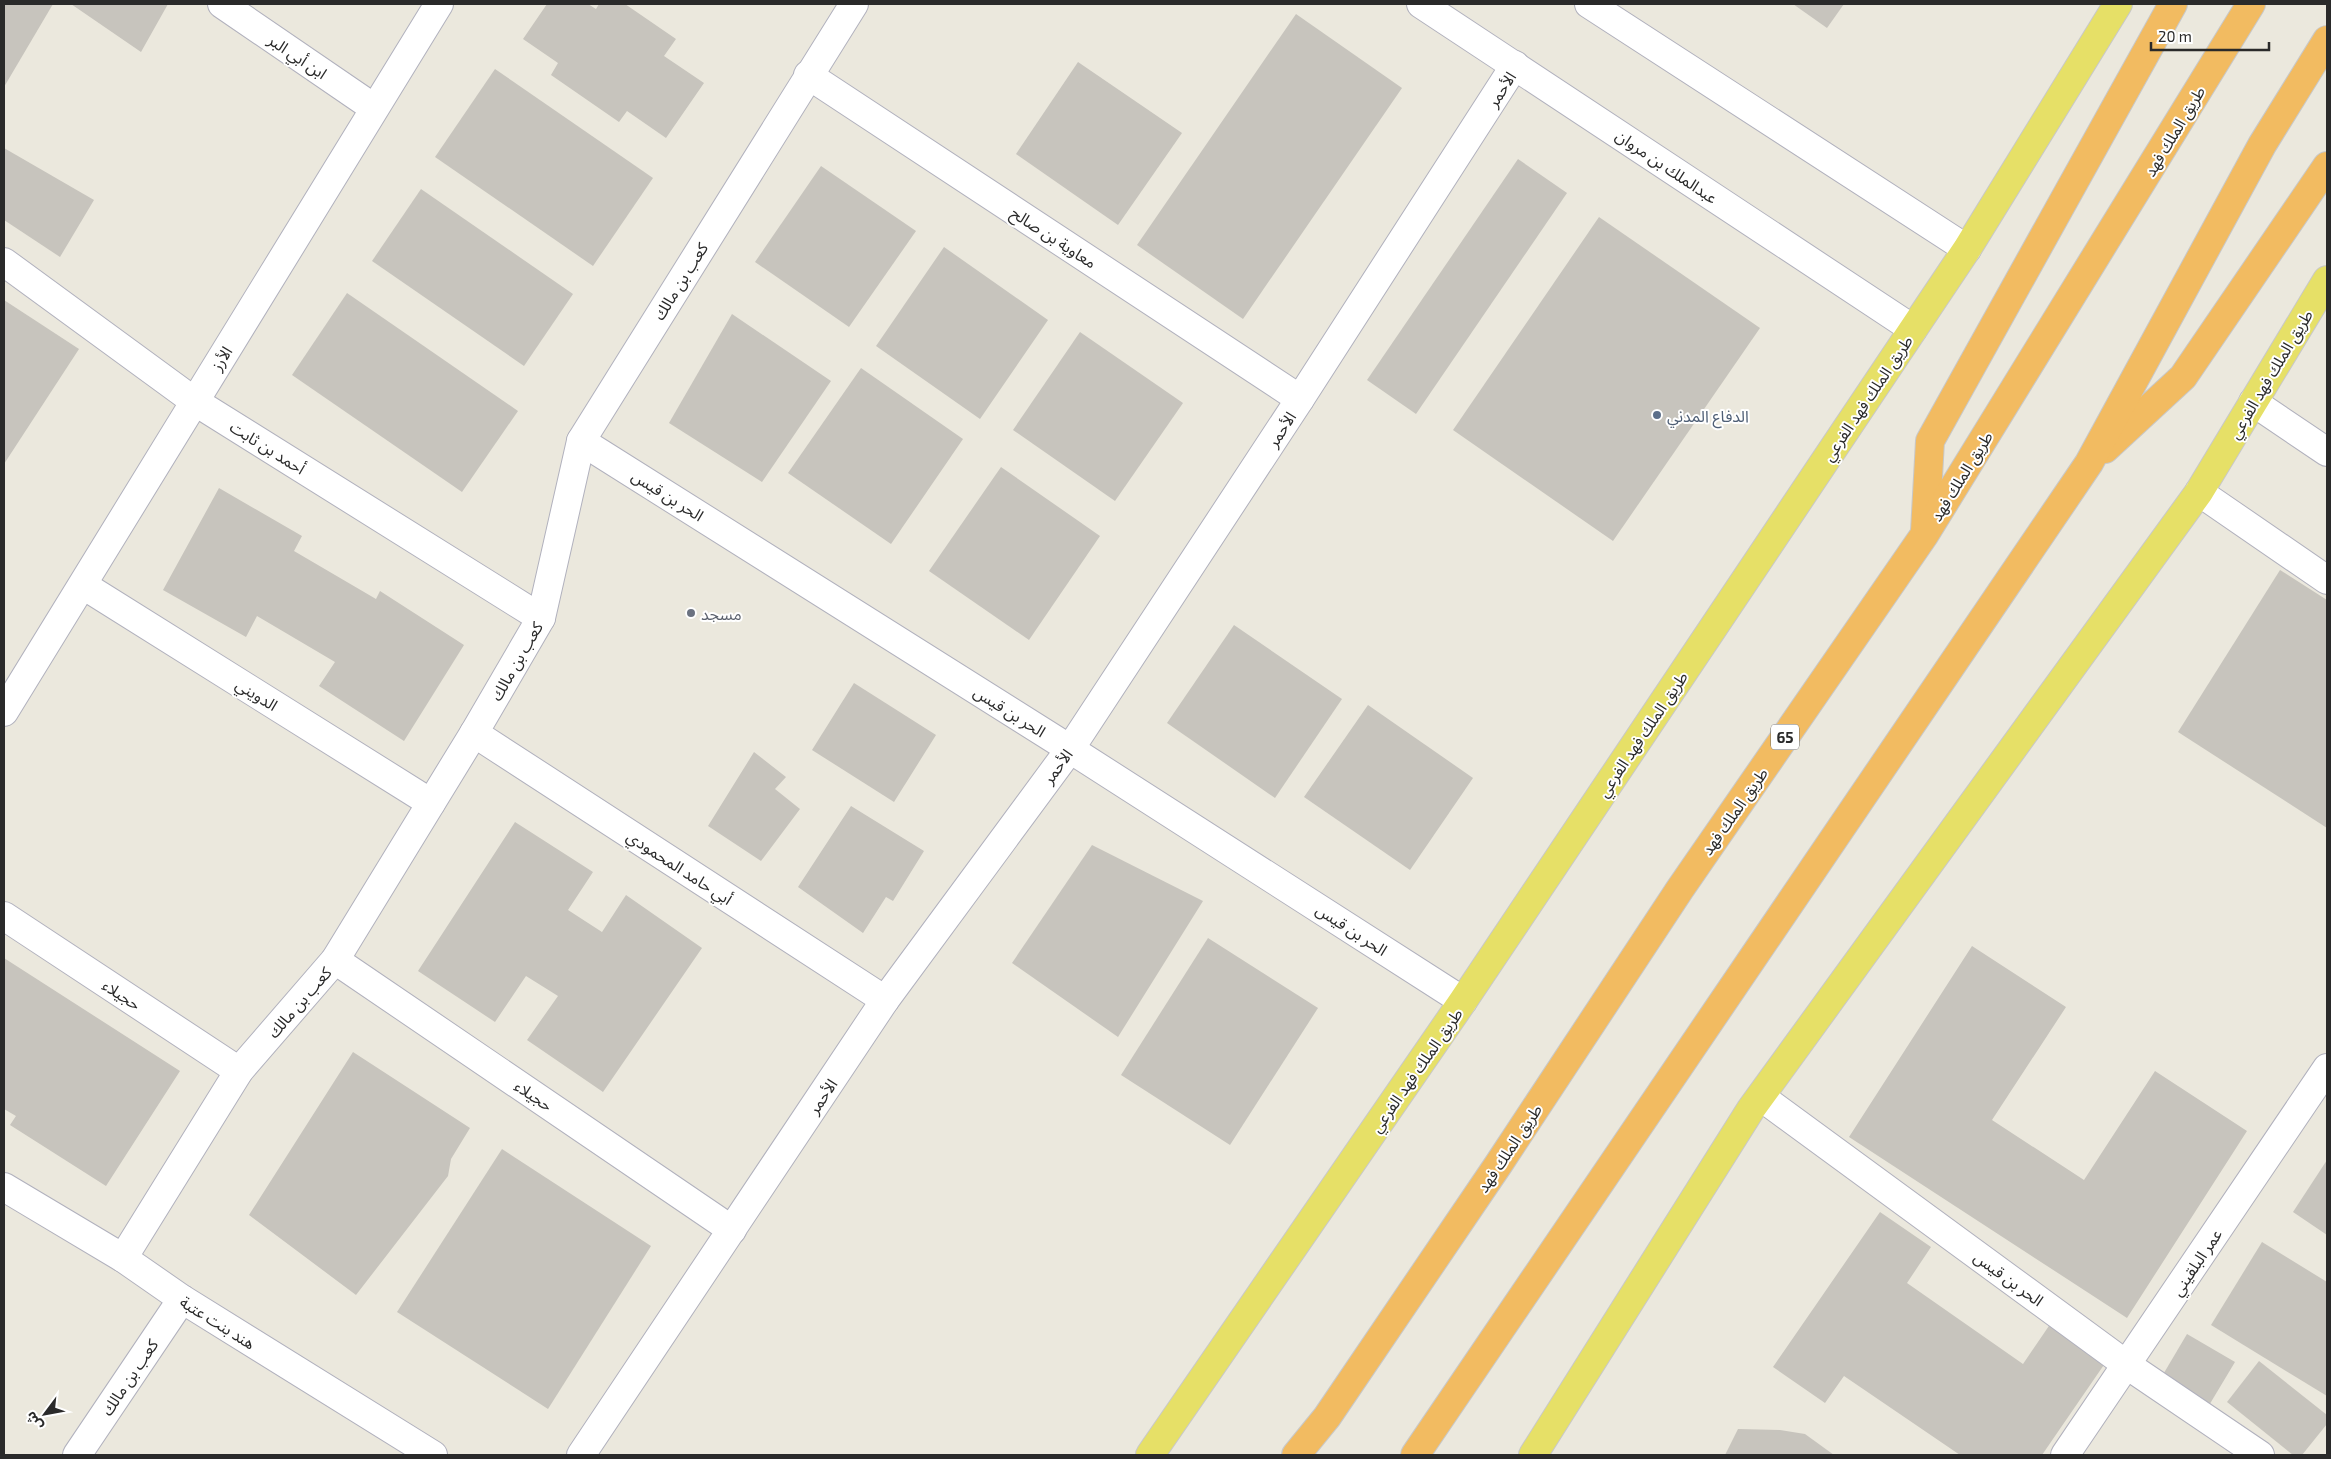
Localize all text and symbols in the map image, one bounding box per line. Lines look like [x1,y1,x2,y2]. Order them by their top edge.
scale bar [2151,20,2268,52]
text: 20 m [2158,27,2192,45]
street label: ابن أبي البر [262,29,331,86]
street label: الأحمر [1482,68,1520,112]
street label: طريق الملك فهد [2140,82,2210,181]
street label: عبدالملك بن مروان [1612,125,1721,208]
street label: معاوية بن صالح [1006,202,1100,275]
street label: كعب بن مالك [649,239,712,324]
street label: طريق الملك فهد الفرعي [2224,306,2319,444]
street label: طريق الملك فهد الفرعي [1818,331,1919,466]
street label: الأرز [206,342,236,375]
place label: الدفاع المدني [1667,406,1749,429]
street label: الأحمر [1262,408,1300,452]
marker: الدفاع المدني [1651,409,1663,421]
street label: أحمد بن ثابت [226,416,309,479]
street label: طريق الملك فهد [1926,428,1998,525]
street label: الحر بن قيس [628,465,707,525]
place label: مسجد [701,604,742,623]
marker: مسجد [685,607,697,619]
street label: كعب بن مالك [486,618,547,704]
street label: طريق الملك فهد الفرعي [1593,667,1694,802]
street label: الدويني [231,674,281,717]
street label: الحر بن قيس [970,681,1049,741]
road number: 65 [1771,724,1799,750]
street label: الأحمر [1038,745,1077,788]
street label: طريق الملك فهد [1697,764,1773,859]
street label: أبي حامد المحمودي [622,826,736,911]
street label: الحر بن قيس [1312,899,1391,960]
street label: كعب بن مالك [263,962,336,1042]
street label: حجيلاء [99,975,145,1013]
street label: طريق الملك فهد الفرعي [1366,1004,1469,1138]
street label: حجيلاء [511,1075,557,1115]
street label: الأحمر [803,1075,841,1119]
street label: طريق الملك فهد [1473,1100,1547,1197]
street label: عمر البلقيني [2167,1225,2228,1301]
street label: الحر بن قيس [1970,1246,2047,1310]
street label: هند بنت عتبة [177,1291,259,1353]
street label: كعب بن مالك [97,1335,162,1419]
north arrow [20,1389,70,1439]
text: ش [21,1409,46,1434]

